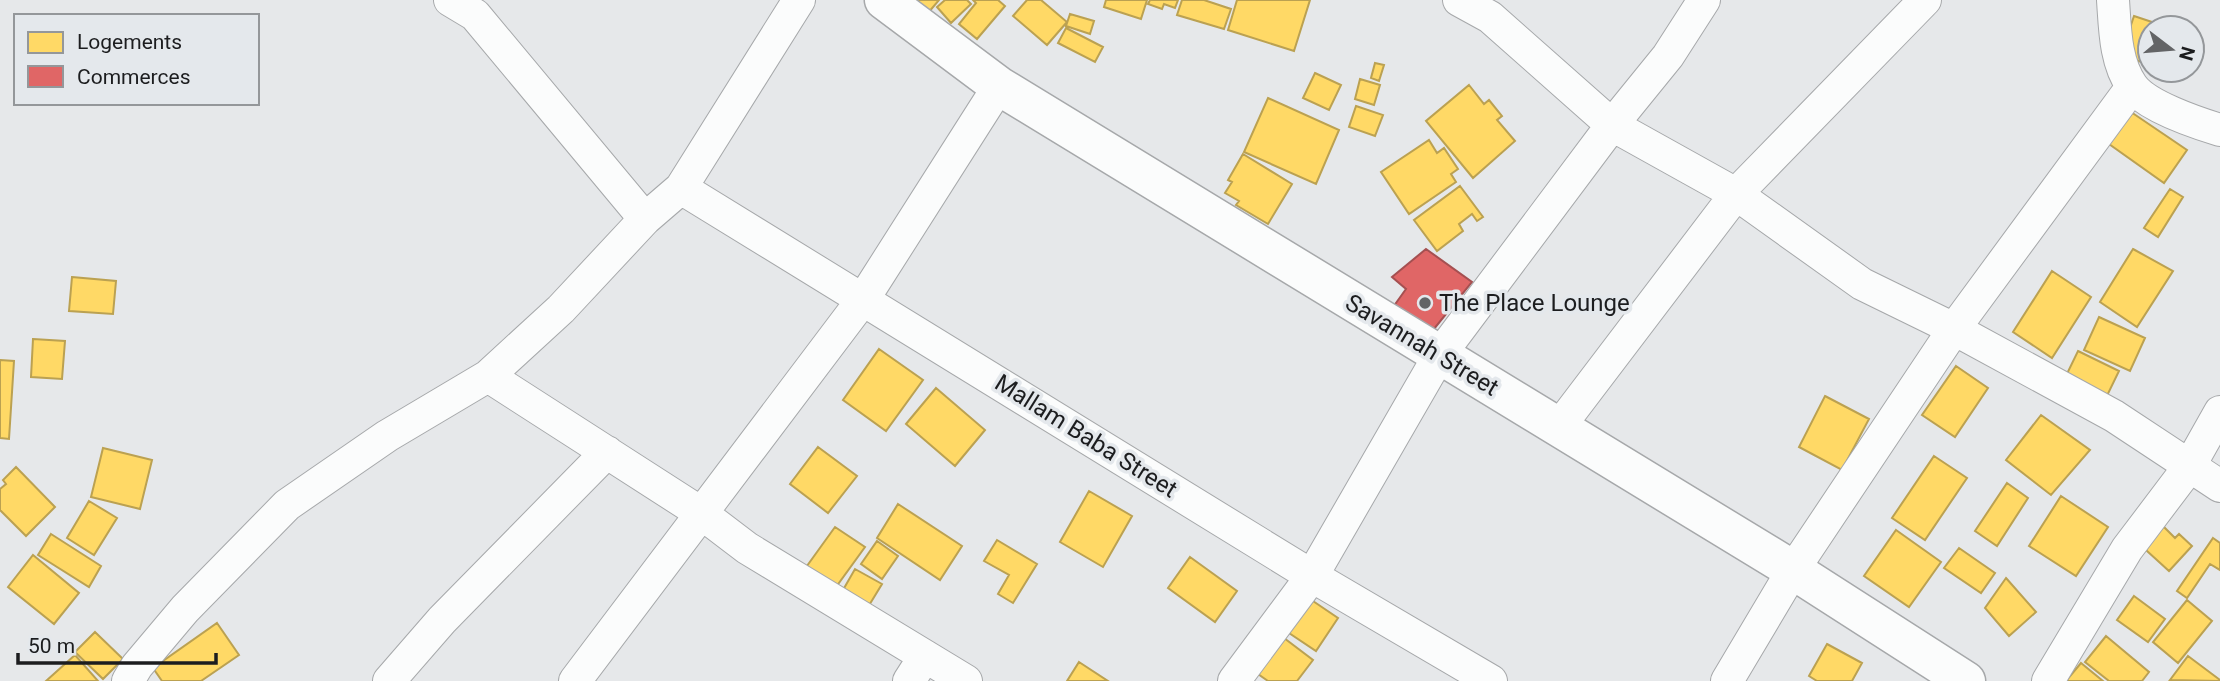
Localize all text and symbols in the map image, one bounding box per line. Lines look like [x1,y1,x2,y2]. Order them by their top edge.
legend [14,14,259,105]
north arrow [2136,14,2206,84]
text: Logements [77,30,182,54]
text: N [2174,44,2200,63]
text: Commerces [77,65,191,89]
street label: Savannah Street [1340,288,1504,402]
place label: The Place Lounge [1439,289,1630,317]
marker: The Place Lounge [1417,295,1433,311]
street label: Mallam Baba Street [990,369,1182,503]
scale bar [18,622,215,666]
text: 50 m [28,634,75,658]

